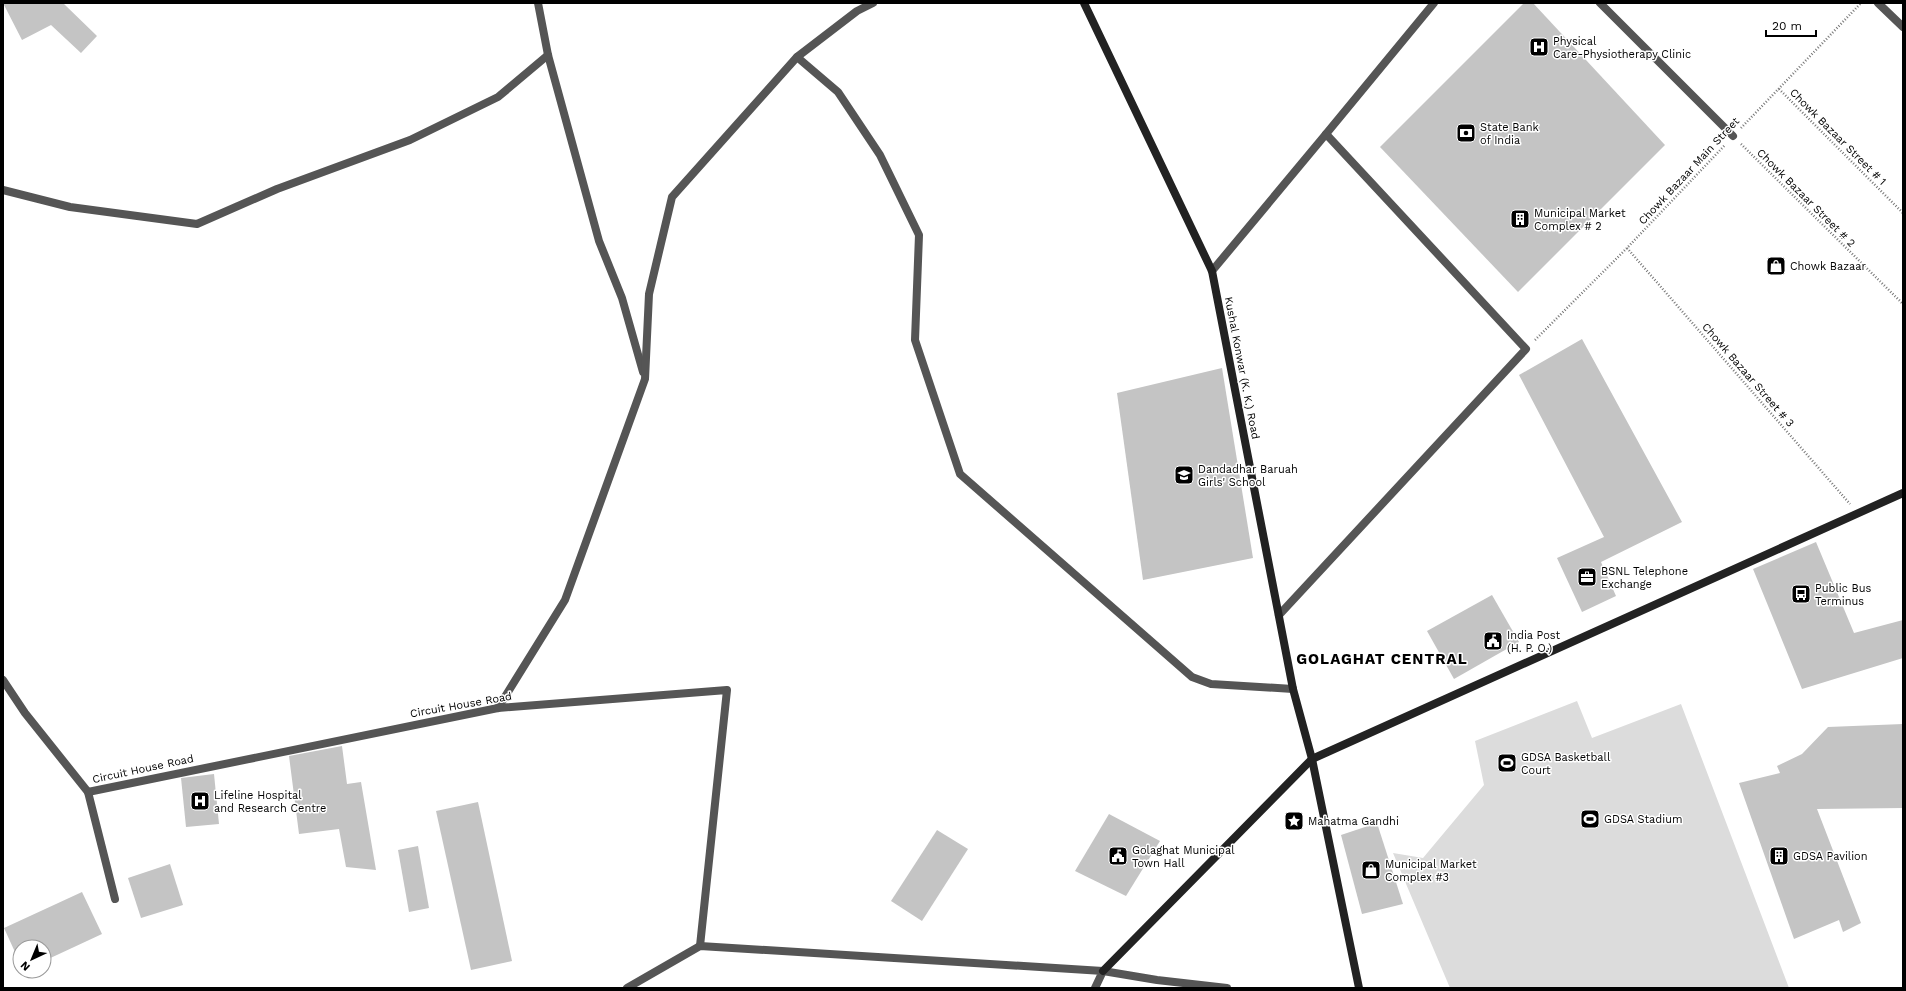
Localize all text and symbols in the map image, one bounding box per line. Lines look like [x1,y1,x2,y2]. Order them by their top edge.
scale bar [1766,12,1816,38]
text: 20 m [1772,19,1802,33]
place label: Physical Care-Physiotherapy Clinic [1553,35,1691,61]
hospital icon: Physical Care-Physiotherapy Clinic [1528,36,1550,58]
street label: Chowk Bazaar Street # 1 [1787,86,1889,188]
street label: Chowk Bazaar Main Street [1636,115,1742,227]
place label: State Bank of India [1480,121,1539,147]
bank icon: State Bank of India [1455,122,1477,144]
street label: Chowk Bazaar Street # 2 [1754,146,1858,250]
place label: Municipal Market Complex # 2 [1534,207,1626,233]
building icon: Municipal Market Complex # 2 [1509,208,1531,230]
shop icon: Chowk Bazaar [1765,255,1787,277]
place label: Chowk Bazaar [1790,260,1866,273]
street label: Kushal Konwar (K. K.) Road [1222,296,1262,440]
street label: Chowk Bazaar Street # 3 [1699,320,1797,430]
place label: Dandadhar Baruah Girls' School [1198,463,1298,489]
school or university icon: Dandadhar Baruah Girls' School [1173,464,1195,486]
place label: BSNL Telephone Exchange [1601,565,1688,591]
office icon: BSNL Telephone Exchange [1576,566,1598,588]
place label: Public Bus Terminus [1815,582,1872,608]
bus stop icon: Public Bus Terminus [1790,583,1812,605]
place label: India Post (H. P. O.) [1507,629,1561,655]
public building icon: India Post (H. P. O.) [1482,630,1504,652]
district label: GOLAGHAT CENTRAL [1296,650,1468,668]
street label: Circuit House Road [409,690,513,720]
place label: GDSA Basketball Court [1521,751,1611,777]
street label: Circuit House Road [91,752,195,786]
sports icon: GDSA Basketball Court [1496,752,1518,774]
place label: Lifeline Hospital and Research Centre [214,789,326,815]
hospital icon: Lifeline Hospital and Research Centre [189,790,211,812]
sports icon: GDSA Stadium [1579,808,1601,830]
place icon: Mahatma Gandhi [1283,810,1305,832]
place label: GDSA Stadium [1604,813,1682,826]
place label: Mahatma Gandhi [1308,815,1399,828]
place label: Golaghat Municipal Town Hall [1132,844,1235,870]
public building icon: Golaghat Municipal Town Hall [1107,845,1129,867]
building icon: GDSA Pavilion [1768,845,1790,867]
place label: GDSA Pavilion [1793,850,1868,863]
place label: Municipal Market Complex #3 [1385,858,1477,884]
shop icon: Municipal Market Complex #3 [1360,859,1382,881]
north arrow [12,939,52,979]
text: N [18,958,33,973]

